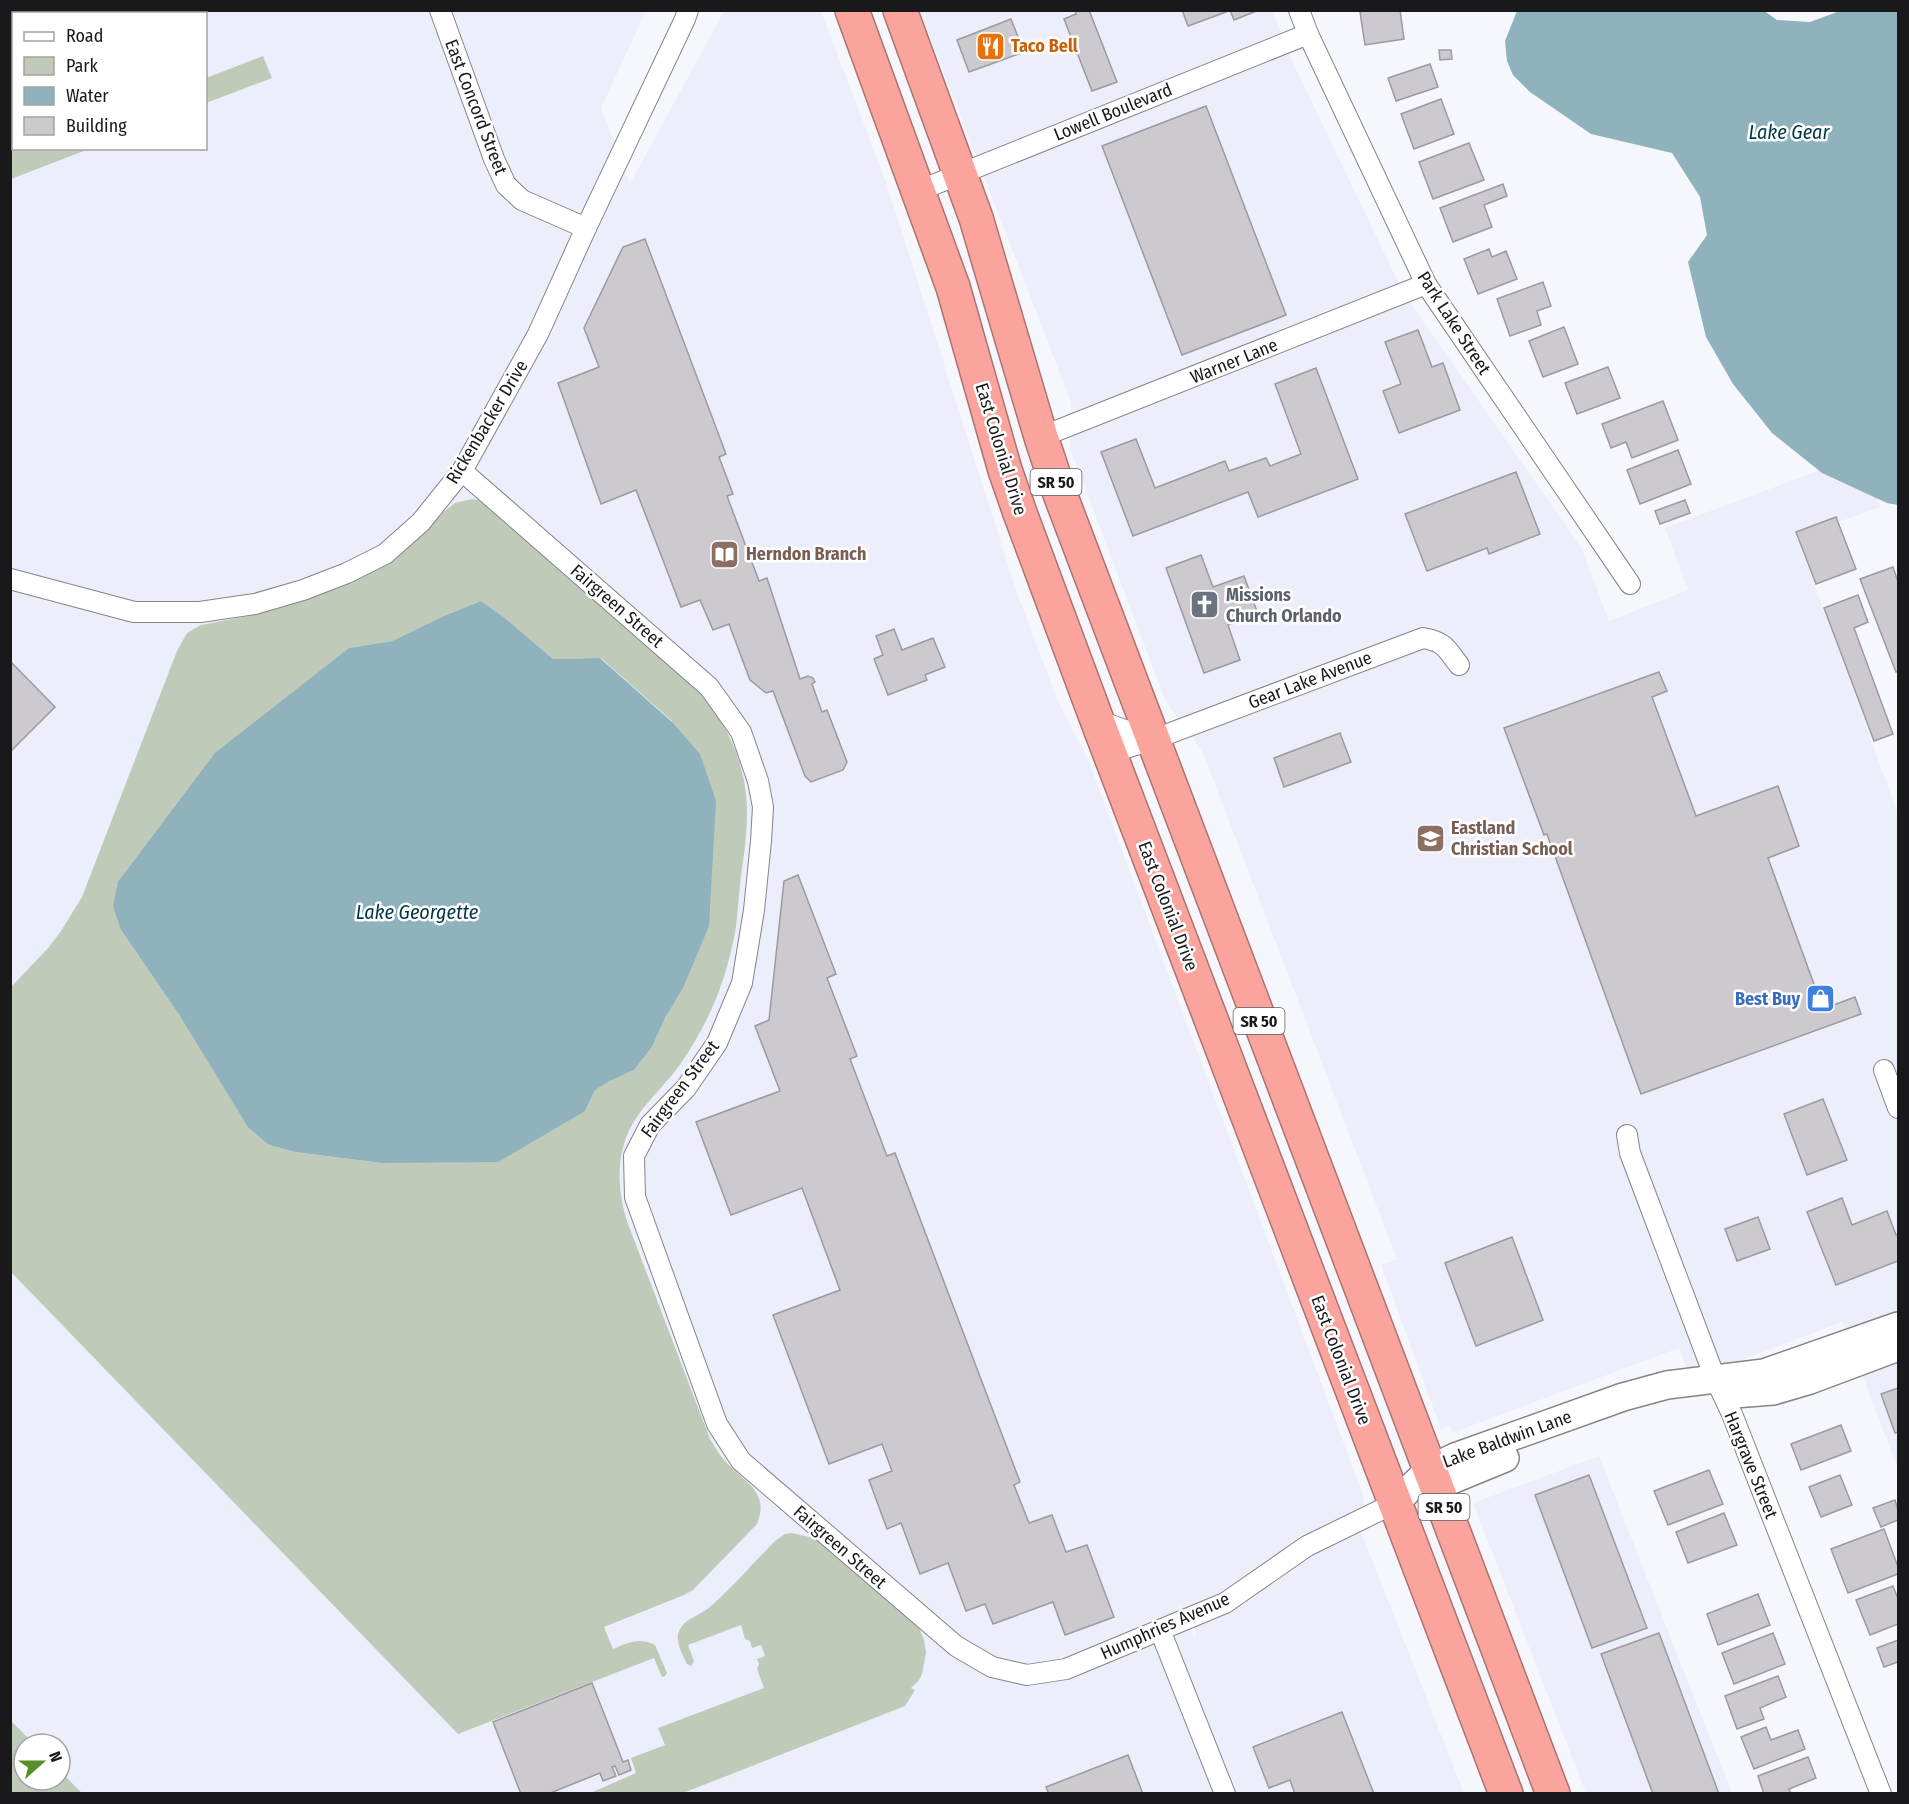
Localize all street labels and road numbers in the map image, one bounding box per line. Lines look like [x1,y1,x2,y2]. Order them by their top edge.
street label: East Concord Street [440,36,512,178]
street label: Lowell Boulevard [1051,78,1175,146]
street label: Park Lake Street [1413,267,1496,379]
street label: Warner Lane [1187,334,1281,388]
street label: Rickenbacker Drive [441,356,533,488]
street label: East Colonial Drive [970,380,1032,518]
road number: SR 50 [1030,469,1082,495]
street label: Fairgreen Street [566,560,668,652]
street label: Gear Lake Avenue [1245,646,1375,714]
street label: East Colonial Drive [1133,838,1203,974]
road number: SR 50 [1234,1008,1284,1034]
street label: Fairgreen Street [636,1036,724,1142]
street label: East Colonial Drive [1306,1292,1376,1428]
street label: Lake Baldwin Lane [1439,1405,1575,1473]
street label: Hargrave Street [1719,1408,1783,1522]
road number: SR 50 [1418,1494,1470,1520]
street label: Fairgreen Street [789,1501,891,1593]
street label: Humphries Avenue [1097,1588,1233,1664]

